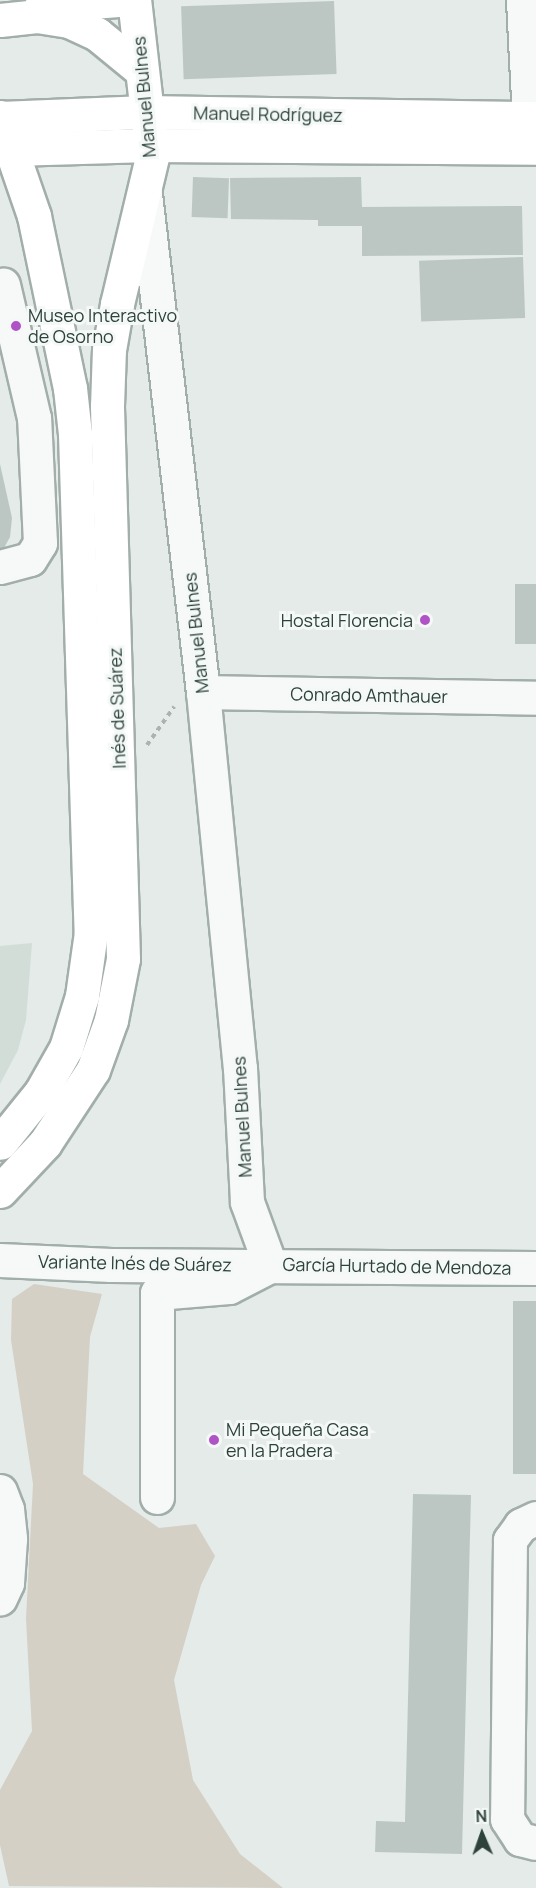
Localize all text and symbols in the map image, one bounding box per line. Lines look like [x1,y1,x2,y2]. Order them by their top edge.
street label: Manuel Bulnes [128,36,160,158]
street label: Manuel Rodríguez [193,102,343,126]
place label: Museo Interactivo de Osorno [28,305,177,348]
marker: Museo Interactivo de Osorno [9,319,23,333]
street label: Manuel Bulnes [179,572,213,694]
place label: Hostal Florencia [281,609,413,631]
marker: Hostal Florencia [418,613,432,627]
street label: Inés de Suárez [104,647,130,769]
street label: Conrado Amthauer [290,683,448,707]
street label: Manuel Bulnes [228,1056,256,1178]
street label: Variante Inés de Suárez [38,1251,232,1275]
street label: García Hurtado de Mendoza [282,1253,512,1279]
place label: Mi Pequeña Casa en la Pradera [226,1419,369,1462]
marker: Mi Pequeña Casa en la Pradera [207,1433,221,1447]
north arrow [452,1804,512,1864]
text: N [475,1805,488,1827]

